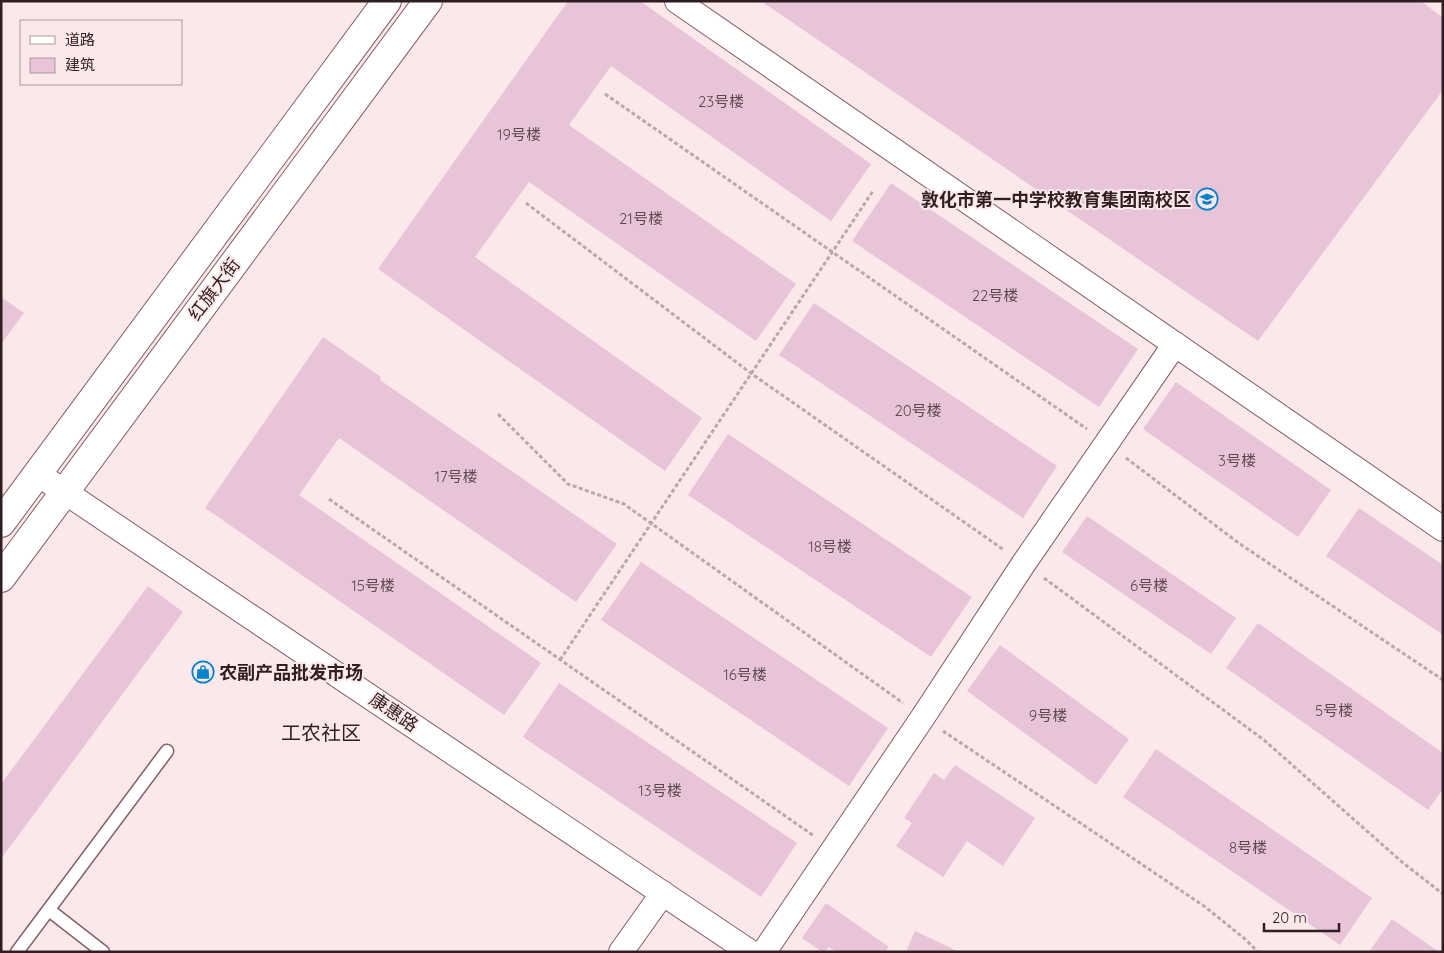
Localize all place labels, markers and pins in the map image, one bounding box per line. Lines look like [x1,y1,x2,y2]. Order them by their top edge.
school or university icon: 敦化市第一中学校教育集团南校区 [1195,187,1219,211]
place label: 敦化市第一中学校教育集团南校区 [921,188,1191,211]
shop icon: 农副产品批发市场 [191,660,215,684]
place label: 农副产品批发市场 [219,661,363,684]

